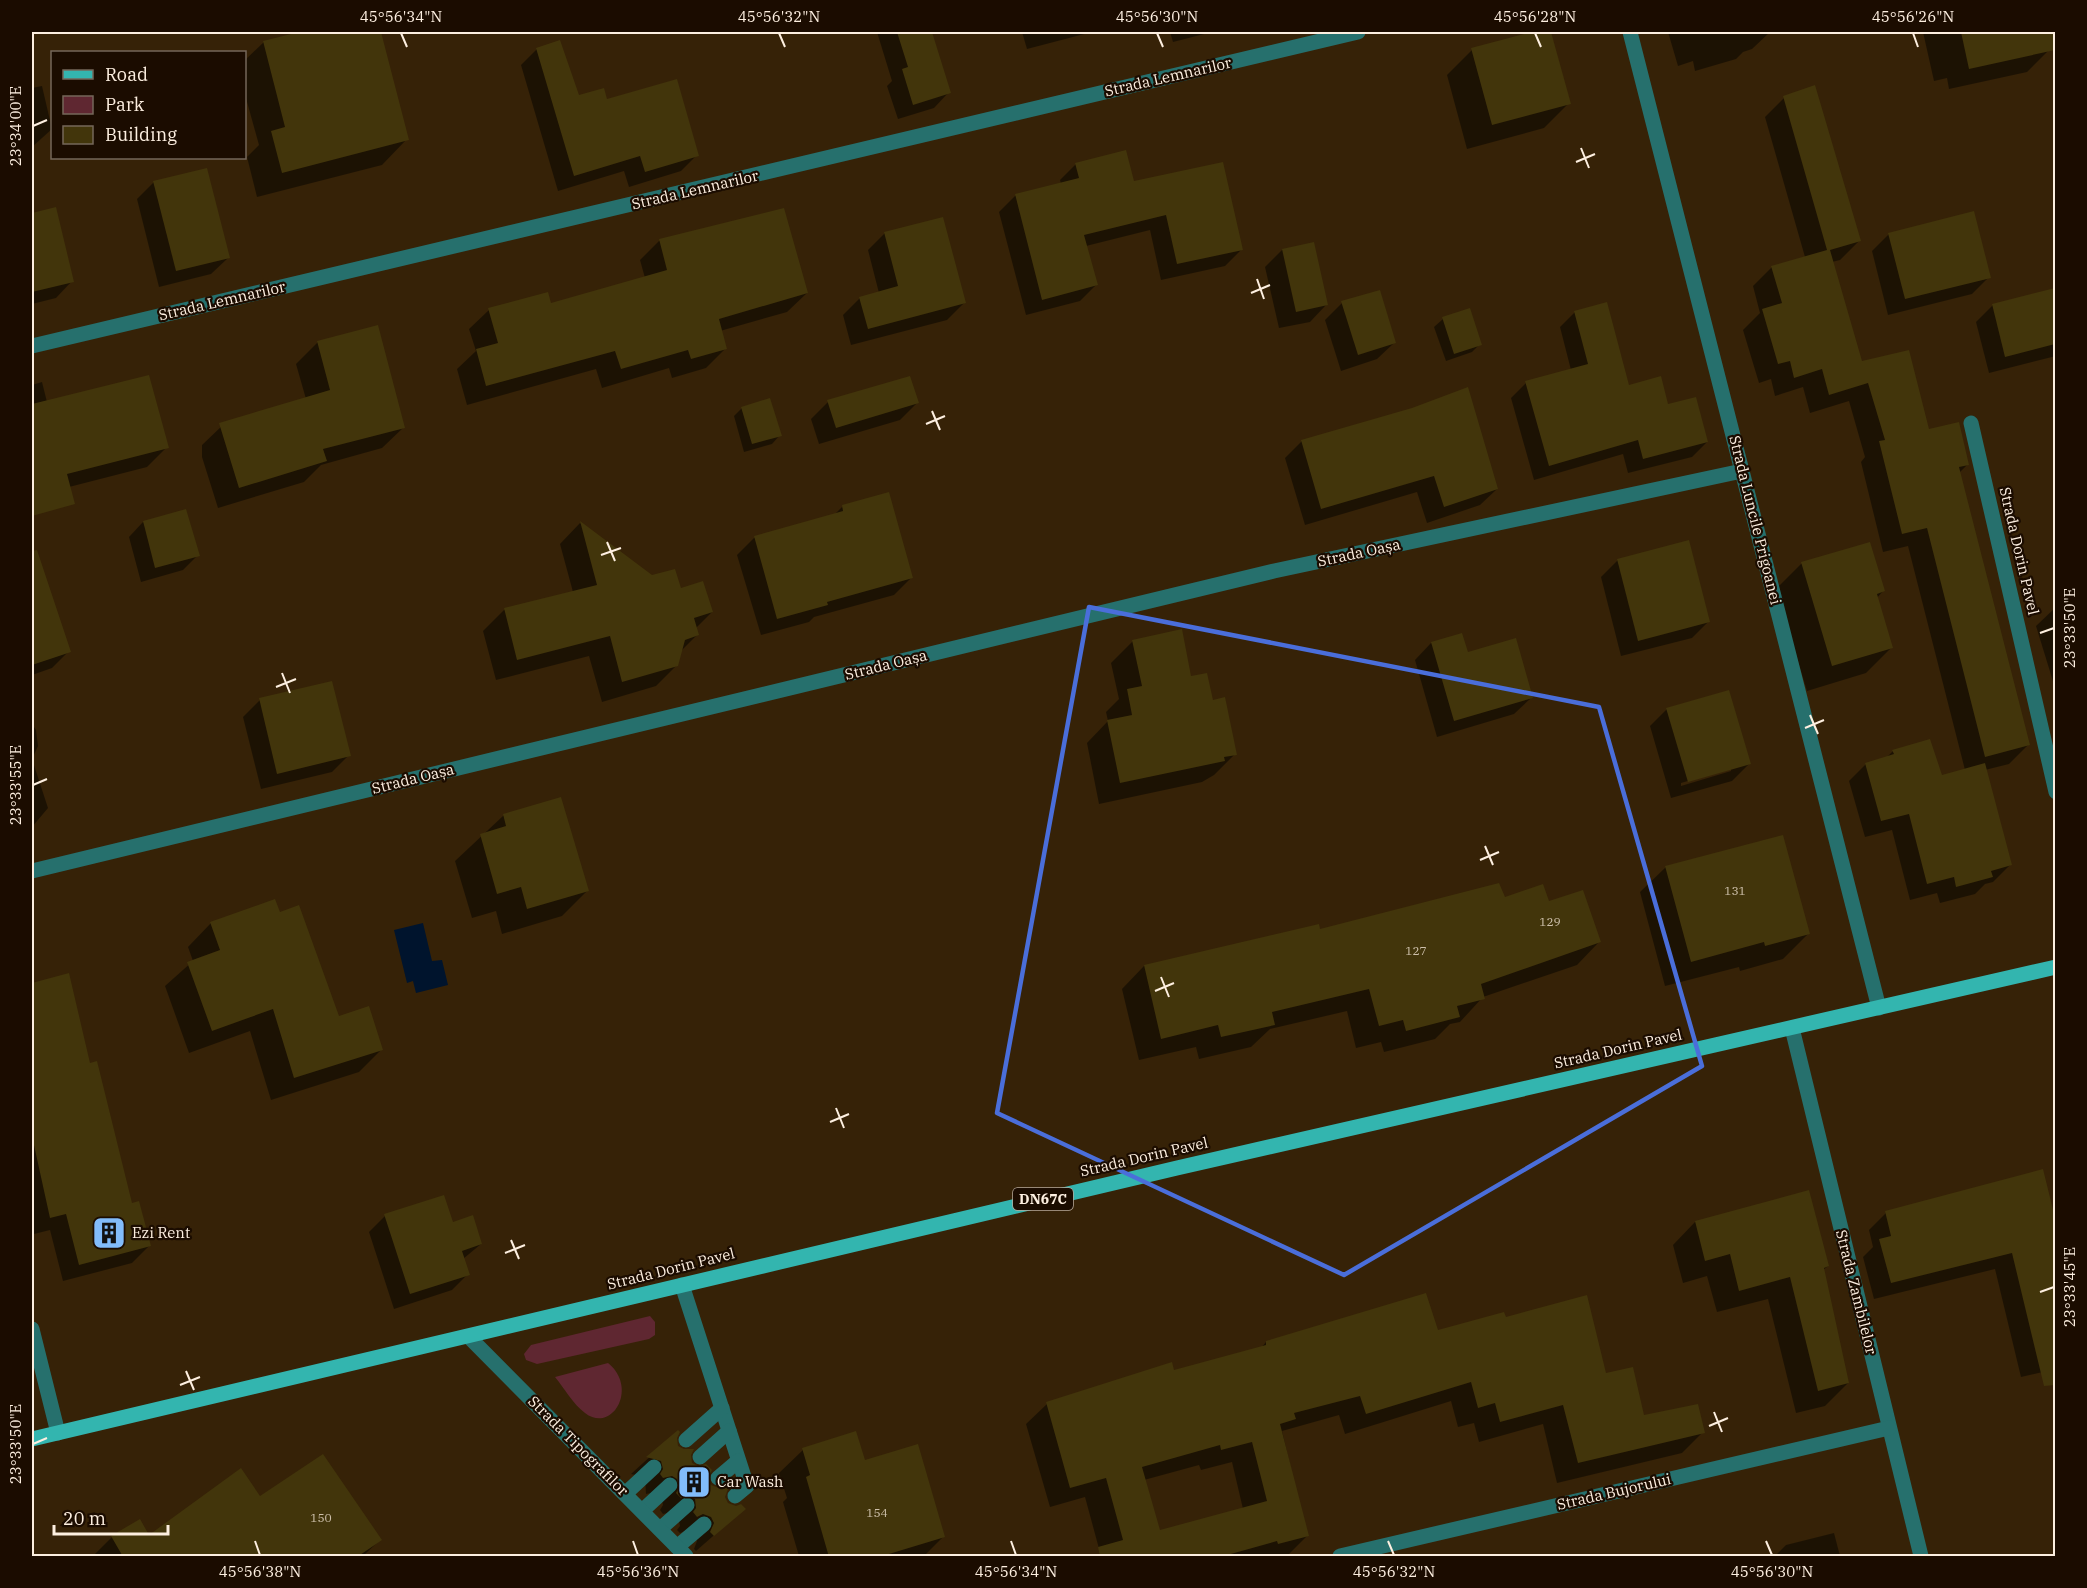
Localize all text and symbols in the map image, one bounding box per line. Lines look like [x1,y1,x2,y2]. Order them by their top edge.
text: 45°56'34"N [360,7,442,26]
text: 45°56'32"N [738,7,820,26]
text: 45°56'30"N [1116,7,1198,26]
text: 45°56'28"N [1494,7,1576,26]
text: 45°56'26"N [1872,7,1954,26]
legend [51,51,246,159]
street label: Strada Lemnarilor [1103,53,1234,100]
text: Road [105,63,148,86]
text: 23°34'00"E [6,86,25,166]
text: Park [105,93,145,116]
text: Building [105,123,177,146]
street label: Strada Lemnarilor [630,166,761,213]
street label: Strada Lemnarilor [157,277,288,324]
street label: Strada Luncile Prigoanei [1725,433,1786,607]
street label: Strada Dorin Pavel [1996,485,2043,617]
street label: Strada Oașa [1316,534,1402,571]
text: 23°33'50"E [2060,588,2079,668]
street label: Strada Oașa [843,645,929,684]
text: 23°33'55"E [6,745,25,825]
street label: Strada Oașa [370,759,456,798]
house number: 131 [1724,883,1746,898]
house number: 129 [1539,914,1561,929]
house number: 127 [1405,943,1427,958]
street label: Strada Dorin Pavel [1552,1025,1684,1072]
street label: Strada Dorin Pavel [1078,1133,1210,1180]
road number: DN67C [1013,1188,1073,1210]
building icon: Ezi Rent [91,1215,127,1251]
place label: Ezi Rent [132,1223,190,1242]
street label: Strada Zambilelor [1832,1228,1881,1356]
street label: Strada Dorin Pavel [605,1243,737,1294]
text: 23°33'45"E [2060,1247,2079,1327]
street label: Strada Tipografilor [524,1392,633,1500]
text: 23°33'50"E [6,1404,25,1484]
building icon: Car Wash [676,1464,712,1500]
street label: Strada Bujorului [1555,1469,1673,1514]
place label: Car Wash [717,1472,783,1491]
scale bar [54,1498,168,1536]
house number: 154 [866,1505,888,1520]
text: 20 m [63,1507,106,1530]
house number: 150 [310,1510,332,1525]
text: 45°56'38"N [219,1562,301,1581]
text: 45°56'36"N [597,1562,679,1581]
text: 45°56'34"N [975,1562,1057,1581]
text: 45°56'32"N [1353,1562,1435,1581]
text: 45°56'30"N [1731,1562,1813,1581]

